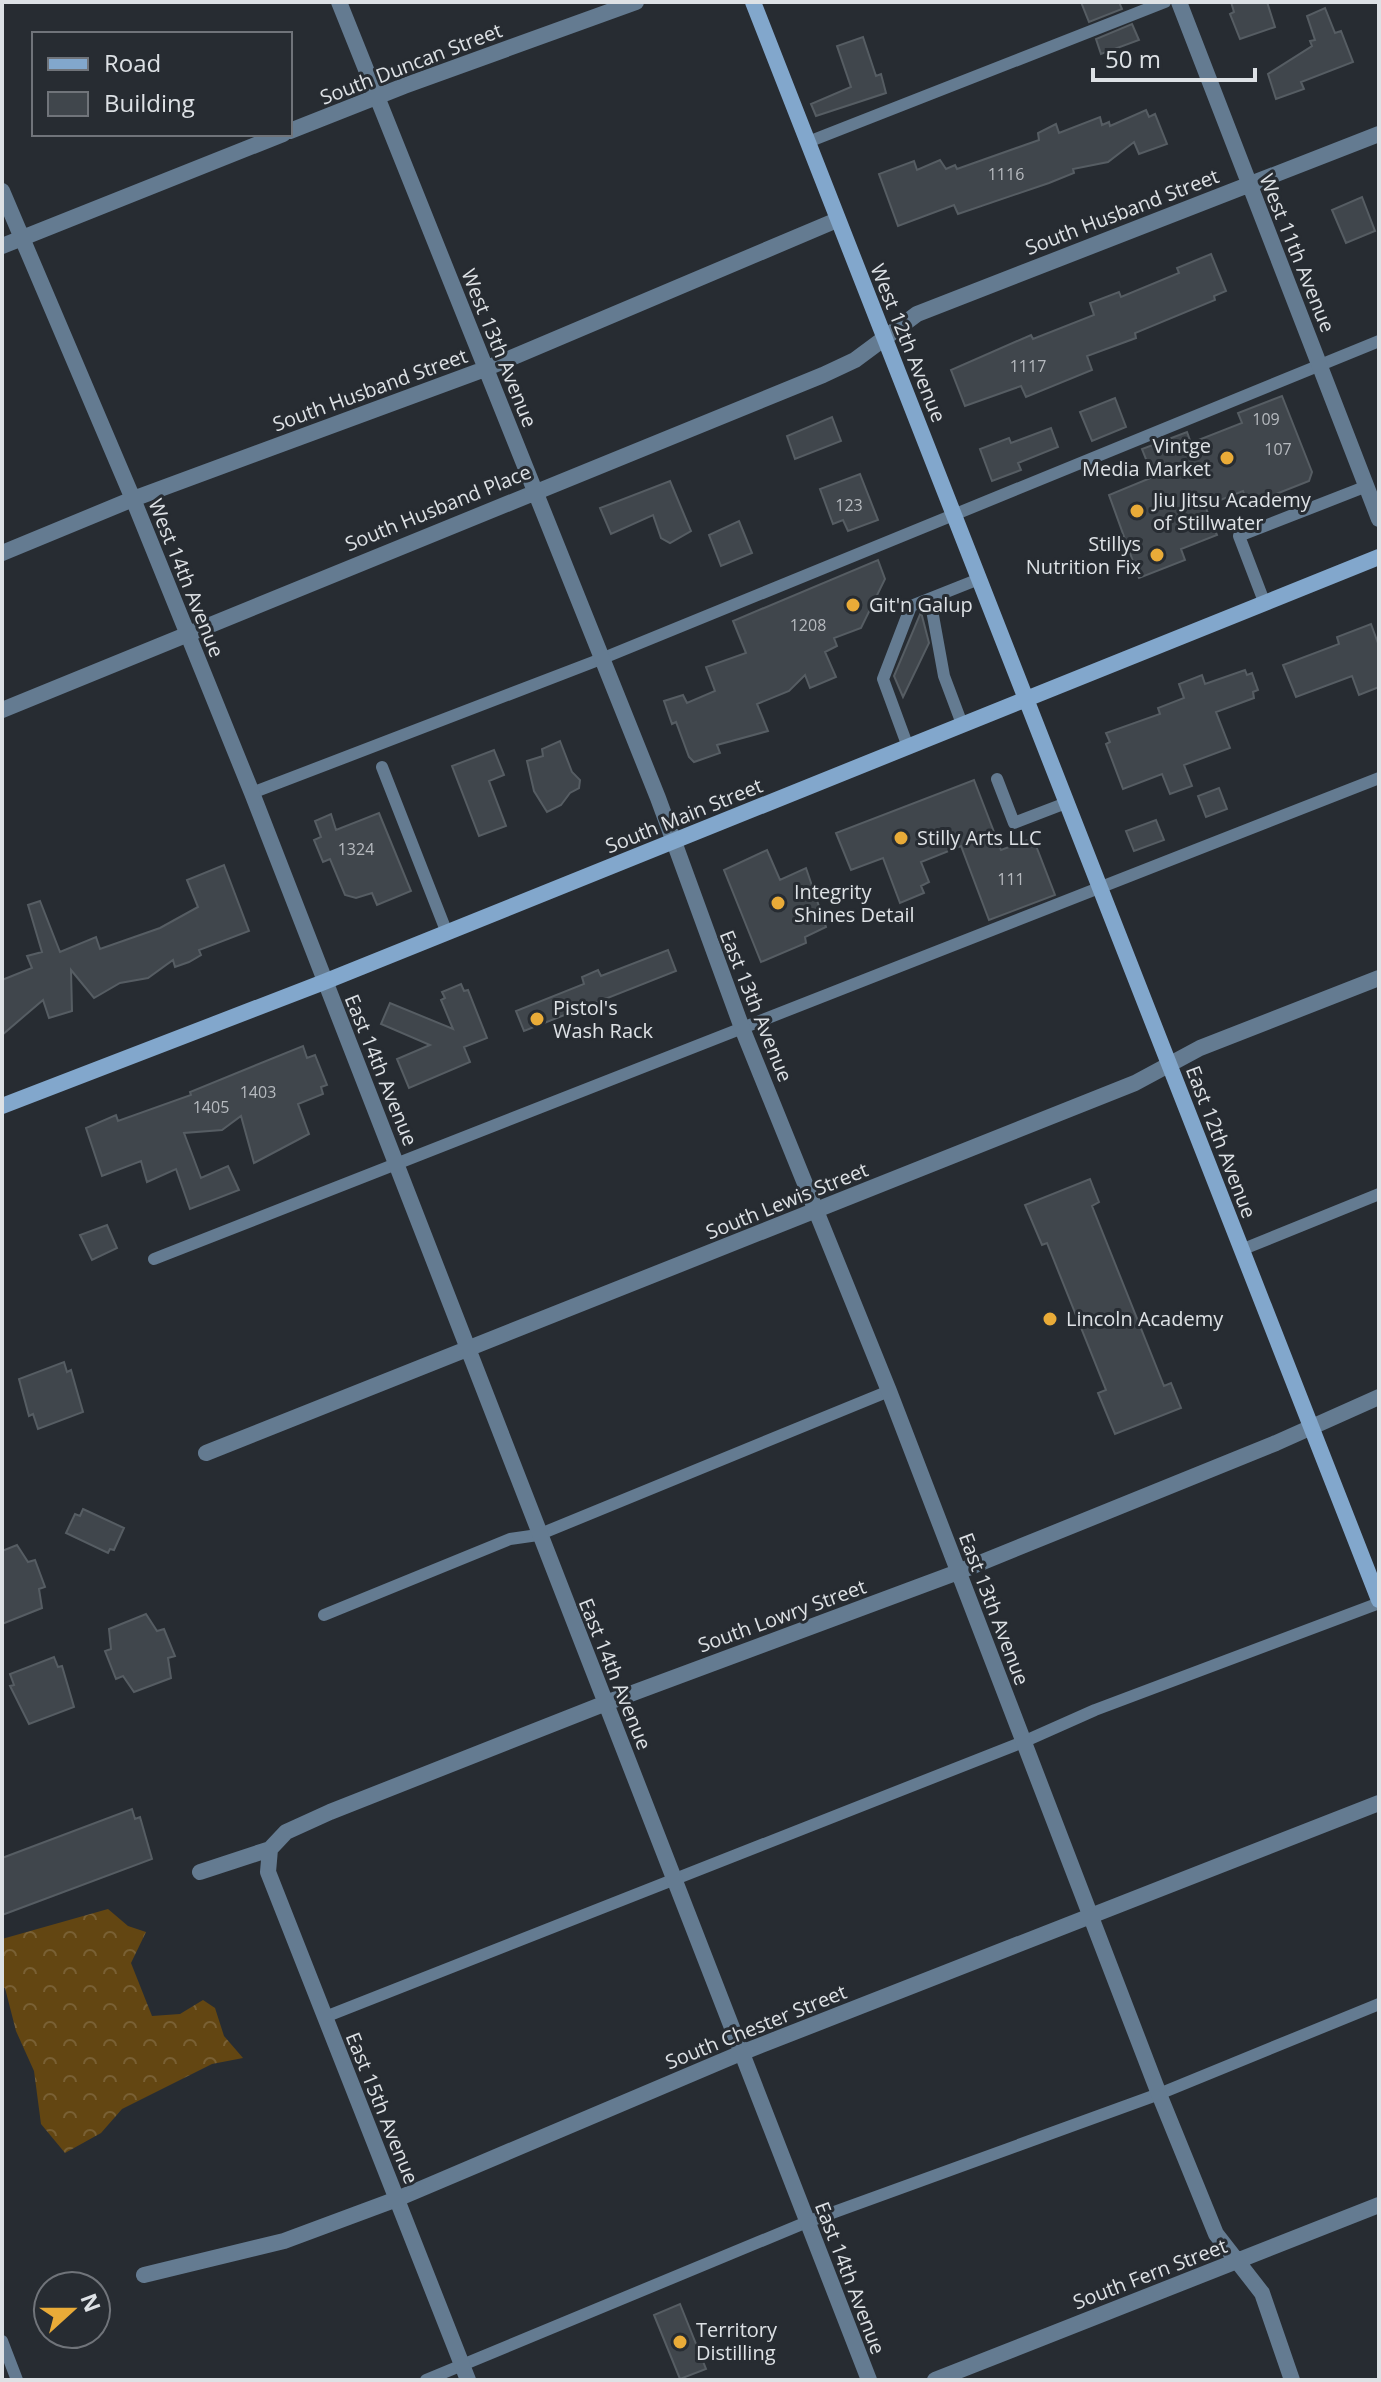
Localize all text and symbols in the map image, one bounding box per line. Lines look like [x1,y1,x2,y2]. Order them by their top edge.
street label: South Duncan Street [316,16,506,111]
legend [32,32,292,136]
scale bar [1093,32,1255,82]
text: 50 m [1105,42,1161,75]
text: Road [104,46,161,79]
text: Building [104,86,195,119]
street label: South Husband Street [1021,162,1222,261]
house number: 1116 [988,163,1024,185]
street label: West 11th Avenue [1253,170,1342,336]
street label: West 12th Avenue [864,260,953,426]
street label: West 13th Avenue [455,265,544,431]
street label: South Husband Street [269,342,471,437]
house number: 1117 [1010,355,1046,377]
house number: 109 [1252,408,1280,430]
place label: Vintge Media Market [1082,432,1211,482]
house number: 107 [1264,438,1292,460]
marker: Vintge Media Market [1218,449,1236,467]
street label: South Husband Place [341,458,535,557]
place label: Jiu Jitsu Academy of Stillwater [1151,486,1312,536]
house number: 123 [835,494,863,516]
street label: West 14th Avenue [142,495,231,661]
marker: Jiu Jitsu Academy of Stillwater [1128,502,1146,520]
place label: Stillys Nutrition Fix [1026,530,1142,580]
marker: Stillys Nutrition Fix [1148,546,1166,564]
place label: Git'n Galup [869,591,973,618]
marker: Git'n Galup [844,596,862,614]
house number: 1208 [790,614,826,636]
street label: South Main Street [601,772,766,859]
place label: Stilly Arts LLC [917,824,1042,851]
marker: Stilly Arts LLC [892,829,910,847]
house number: 1324 [338,838,374,860]
house number: 111 [997,868,1025,890]
place label: Integrity Shines Detail [794,878,915,928]
marker: Integrity Shines Detail [769,894,787,912]
street label: East 13th Avenue [714,926,799,1086]
street label: East 14th Avenue [339,990,424,1150]
place label: Pistol's Wash Rack [553,994,654,1044]
marker: Pistol's Wash Rack [528,1010,546,1028]
street label: East 12th Avenue [1180,1062,1263,1222]
house number: 1403 [240,1081,276,1103]
house number: 1405 [193,1096,229,1118]
street label: South Lewis Street [702,1156,872,1245]
place label: Lincoln Academy [1066,1305,1224,1332]
marker: Lincoln Academy [1041,1310,1059,1328]
street label: East 13th Avenue [953,1529,1036,1689]
street label: South Lowry Street [694,1573,870,1658]
street label: East 14th Avenue [573,1594,658,1754]
street label: South Chester Street [661,1978,850,2075]
street label: East 15th Avenue [340,2028,425,2188]
street label: East 14th Avenue [809,2198,892,2358]
street label: South Fern Street [1069,2232,1231,2315]
north arrow [32,2270,112,2350]
text: N [74,2289,109,2316]
place label: Territory Distilling [696,2316,778,2366]
marker: Territory Distilling [671,2333,689,2351]

